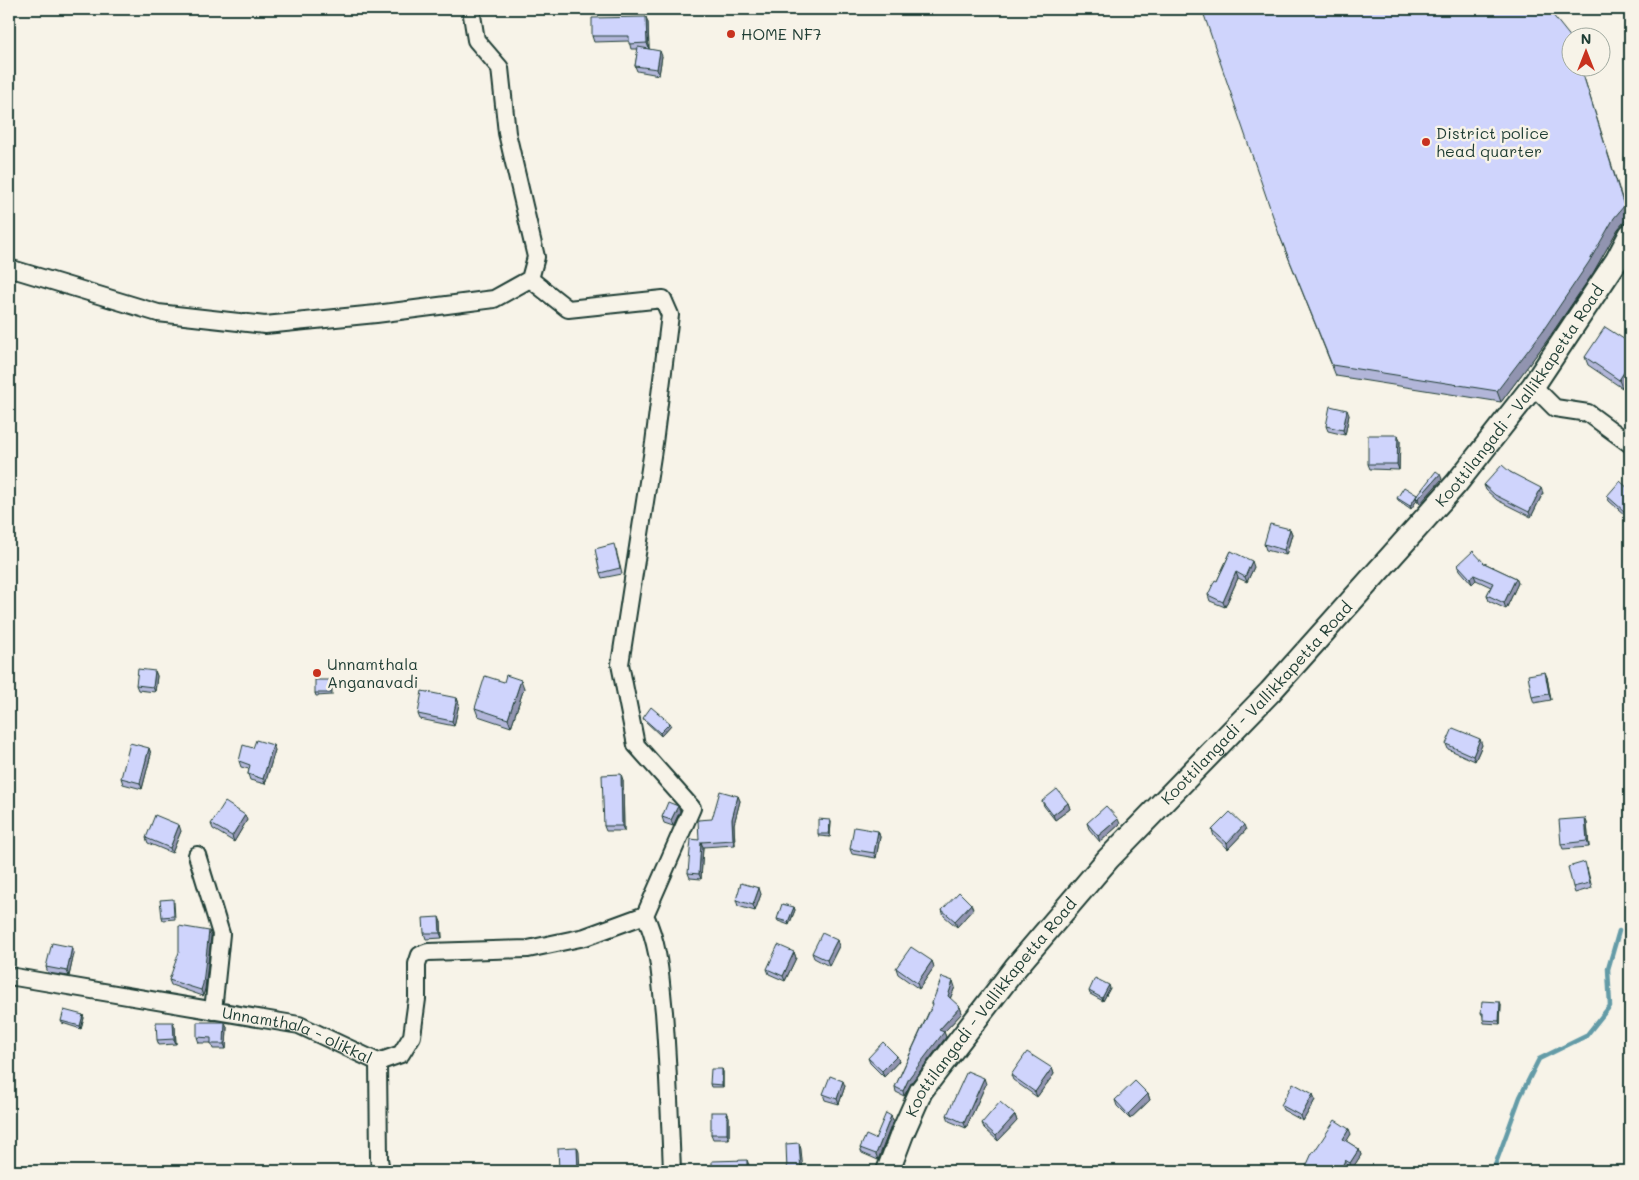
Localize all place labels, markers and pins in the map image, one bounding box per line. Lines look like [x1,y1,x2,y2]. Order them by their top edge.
place label: HOME NF7 [741,23,822,44]
marker: HOME NF7 [725,28,737,40]
place label: District police head quarter [1436,122,1549,161]
marker: District police head quarter [1420,136,1432,148]
place label: Unnamthala Anganavadi [327,653,419,692]
marker: Unnamthala Anganavadi [311,667,323,679]

